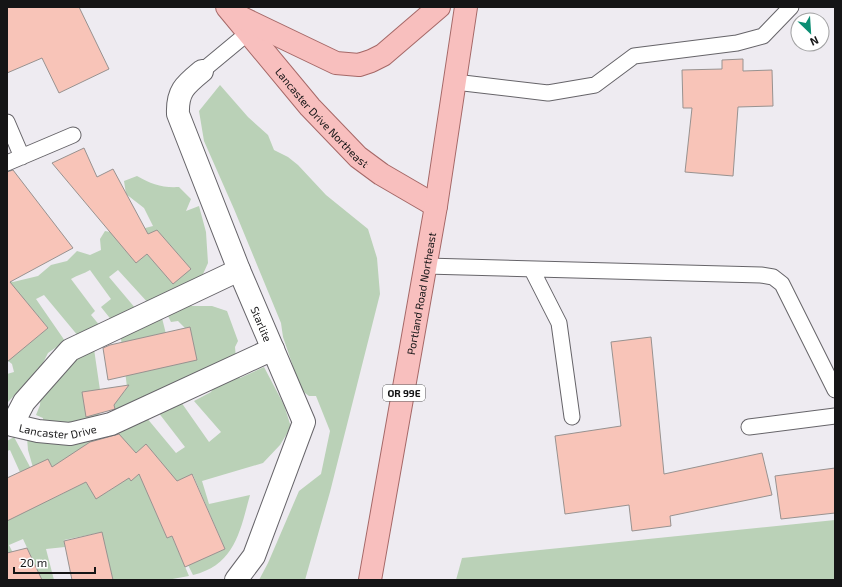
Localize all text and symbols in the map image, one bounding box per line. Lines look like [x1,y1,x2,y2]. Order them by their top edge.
north arrow [790,12,830,52]
text: N [808,34,821,49]
street label: Lancaster Drive Northeast [273,65,372,170]
street label: Portland Road Northeast [403,231,438,356]
street label: Starlite [249,304,275,343]
road number: OR 99E [383,385,425,401]
street label: Lancaster Drive [18,420,98,441]
scale bar [14,549,95,575]
text: 20 m [20,555,47,569]

